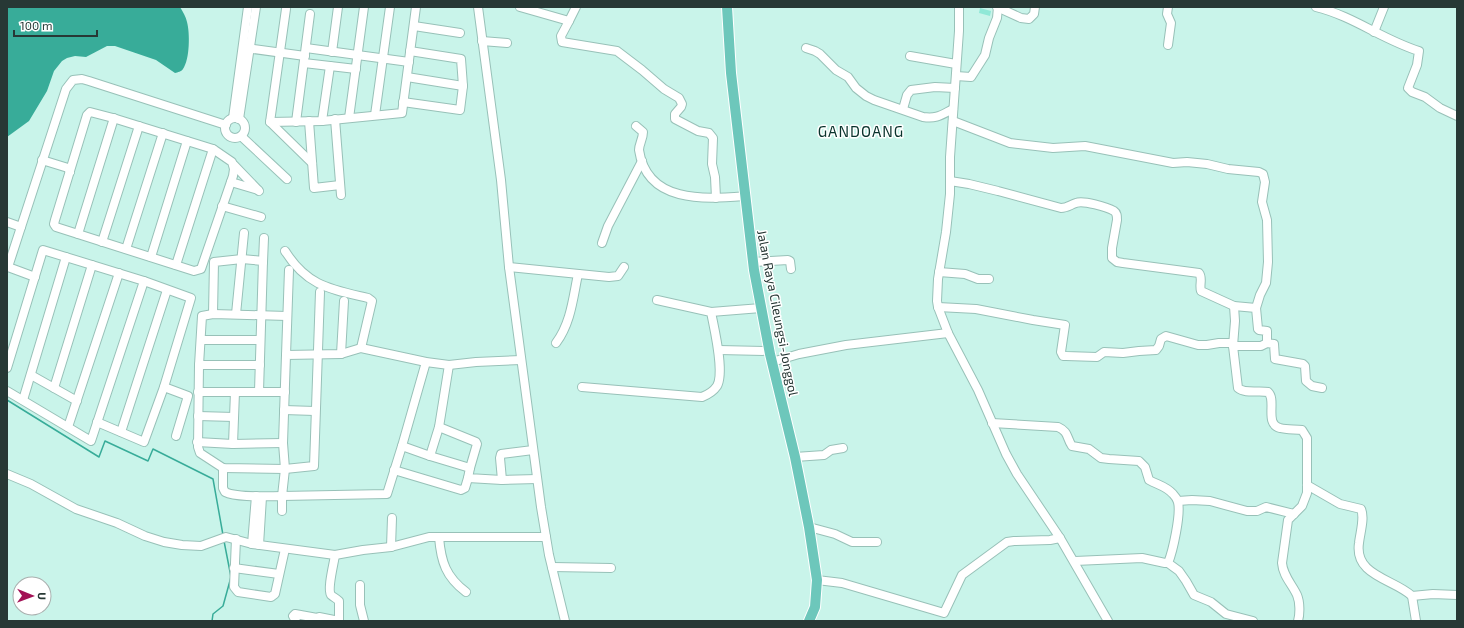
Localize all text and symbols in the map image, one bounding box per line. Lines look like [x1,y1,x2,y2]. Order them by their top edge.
scale bar [14,12,97,38]
text: 100 m [20,18,52,32]
district label: GANDOANG [818,122,904,140]
street label: Jalan Raya Cileungsi-Jonggol [754,229,802,398]
north arrow [12,576,52,616]
text: U [36,592,49,600]

